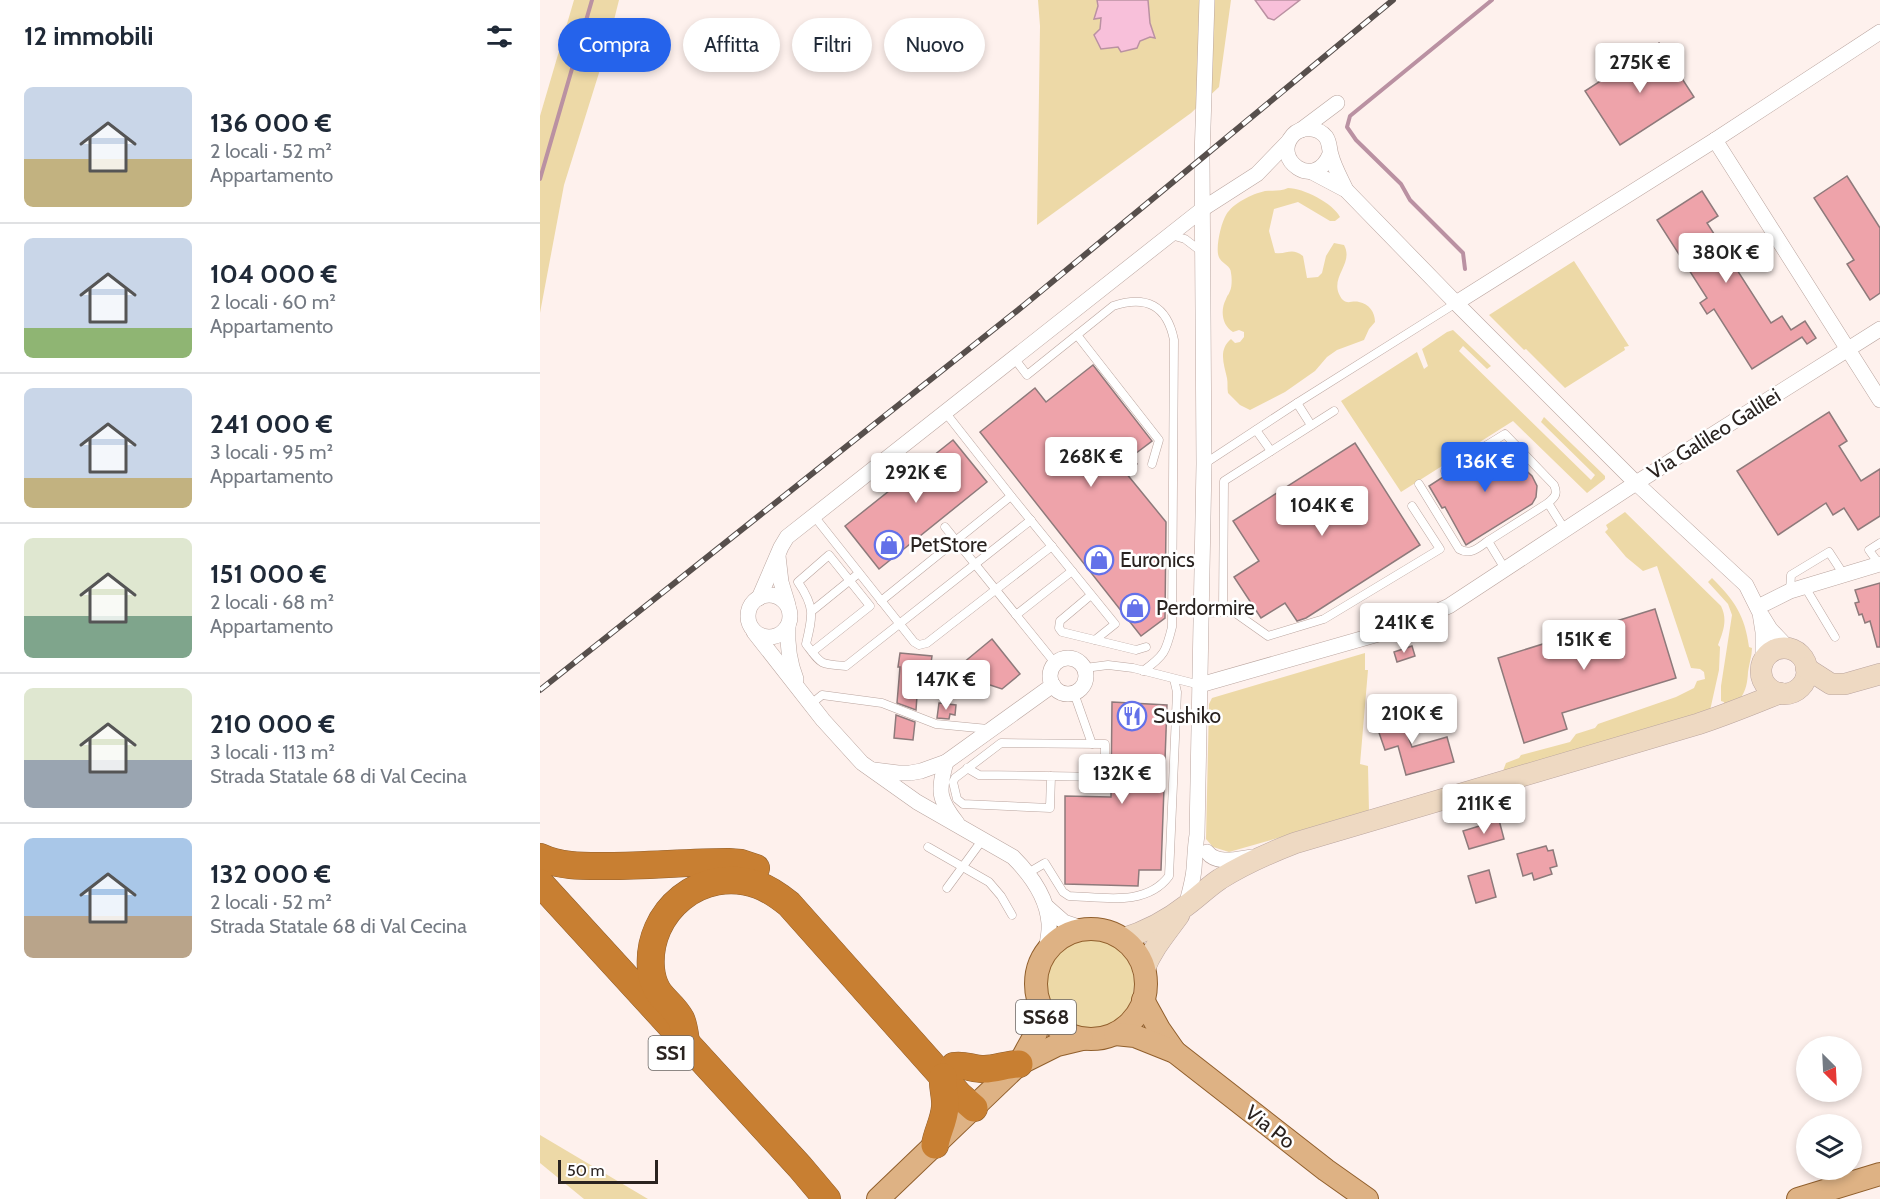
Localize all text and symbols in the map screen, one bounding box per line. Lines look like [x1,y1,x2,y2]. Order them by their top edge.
chip: Compra [558,18,671,72]
chip: Affitta [683,18,780,72]
chip: Filtri [792,18,872,72]
chip: Nuovo [884,18,985,72]
text: 12 immobili [24,20,154,52]
icon: filters [483,20,516,53]
pin: 275K € [1591,43,1689,94]
text: 275K € [1609,50,1671,74]
text: 136 000 € [210,107,332,139]
icon: home [72,111,144,183]
text: 2 locali · 52 m² [210,139,332,163]
text: Appartamento [210,163,333,187]
pin: 380K € [1677,233,1775,284]
text: 380K € [1693,240,1759,264]
text: 104 000 € [210,258,338,290]
icon: home [72,262,144,334]
text: 2 locali · 60 m² [210,290,336,314]
text: Appartamento [210,314,333,338]
street label: Via Galileo Galilei [1643,383,1785,484]
text: 241 000 € [210,408,333,440]
icon: home [72,412,144,484]
pin: 268K € [1042,437,1140,488]
text: 3 locali · 95 m² [210,440,333,464]
pin: 136K € [1436,442,1534,493]
text: 268K € [1059,444,1123,468]
text: 136K € [1455,449,1515,473]
pin: 292K € [867,453,965,504]
text: 292K € [885,460,947,484]
text: Appartamento [210,464,333,488]
pin: 104K € [1273,486,1371,537]
text: 104K € [1290,493,1354,517]
shop icon: PetStore [873,529,905,561]
place label: PetStore [910,532,987,557]
shop icon: Euronics [1083,544,1115,576]
place label: Euronics [1120,547,1195,572]
text: 151 000 € [210,558,327,590]
icon: home [72,562,144,634]
text: 2 locali · 68 m² [210,590,334,614]
shop icon: Perdormire [1119,592,1151,624]
place label: Perdormire [1156,595,1255,620]
pin: 241K € [1355,603,1453,654]
text: 241K € [1374,610,1434,634]
text: Appartamento [210,614,333,638]
pin: 151K € [1535,620,1633,671]
text: 151K € [1556,627,1612,651]
pin: 147K € [897,660,995,711]
text: 147K € [916,667,976,691]
pin: 210K € [1363,694,1461,745]
restaurant icon: Sushiko [1116,700,1148,732]
text: 210K € [1381,701,1443,725]
place label: Sushiko [1153,703,1221,728]
text: 210 000 € [210,708,335,740]
icon: home [72,712,144,784]
text: 3 locali · 113 m² [210,740,335,764]
pin: 132K € [1073,754,1171,805]
text: 132K € [1093,761,1151,785]
text: Strada Statale 68 di Val Cecina [210,764,467,788]
pin: 211K € [1435,784,1533,835]
text: 211K € [1456,791,1512,815]
text: 132 000 € [210,858,331,890]
icon: home [72,862,144,934]
text: 2 locali · 52 m² [210,890,332,914]
text: Strada Statale 68 di Val Cecina [210,914,467,938]
road number: SS68 [1016,1000,1076,1034]
road number: SS1 [648,1036,694,1070]
north arrow [1796,1036,1862,1102]
map controls [1796,1036,1862,1180]
street label: Via Po [1240,1099,1300,1154]
button: layers [1796,1114,1862,1180]
scale bar [558,1157,658,1184]
text: 50 m [567,1161,604,1180]

